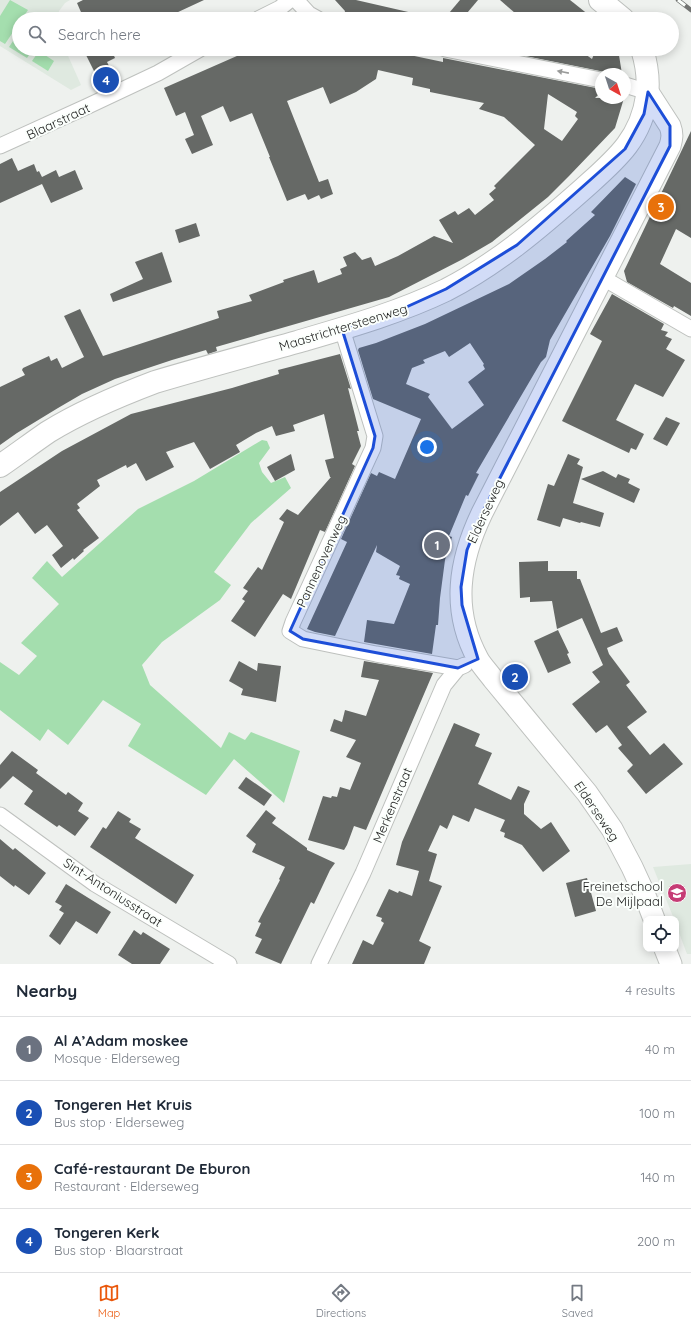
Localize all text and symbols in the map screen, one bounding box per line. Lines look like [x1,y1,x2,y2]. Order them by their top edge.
search box [12,12,679,56]
icon: search [26,23,48,45]
text: Search here [58,25,141,44]
pin: 4 [93,65,119,95]
north arrow [595,68,631,104]
one-way arrow [557,69,569,75]
street label: Blaarstraat [24,99,92,143]
pin: 3 [648,192,674,222]
street label: Maastrichtersteenweg [277,300,409,354]
your location [417,437,437,457]
street label: Elderseweg [463,476,507,546]
street label: Pannenovenweg [293,512,349,610]
pin: 1 [424,530,450,560]
pin: 2 [502,662,528,692]
street label: Merkenstraat [369,765,415,845]
street label: Elderseweg [571,778,623,844]
street label: Sint-Antoniusstraat [61,854,165,930]
place label: Freinetschool De Mijlpaal [582,878,663,909]
school or university icon: Freinetschool De Mijlpaal [666,882,688,904]
map controls [643,916,679,952]
button: locate [643,916,679,952]
text: Nearby [16,980,77,1001]
text: 4 results [625,982,675,998]
text: Al A’Adam moskee [54,1031,188,1050]
text: 1 [26,1041,32,1057]
text: 40 m [645,1041,675,1057]
text: Mosque · Elderseweg [54,1050,180,1066]
text: Tongeren Het Kruis [54,1095,192,1114]
text: 2 [25,1105,33,1121]
text: 100 m [639,1105,675,1121]
text: Bus stop · Elderseweg [54,1114,184,1130]
text: Café-restaurant De Eburon [54,1159,250,1178]
text: 3 [26,1169,32,1185]
text: 140 m [640,1169,675,1185]
text: Restaurant · Elderseweg [54,1178,199,1194]
text: Tongeren Kerk [54,1223,160,1242]
text: 4 [25,1233,33,1249]
text: 200 m [637,1233,675,1249]
text: Bus stop · Blaarstraat [54,1242,183,1258]
tab: Map [98,1282,120,1320]
tab: Directions [316,1282,366,1320]
tab: Saved [562,1282,593,1320]

